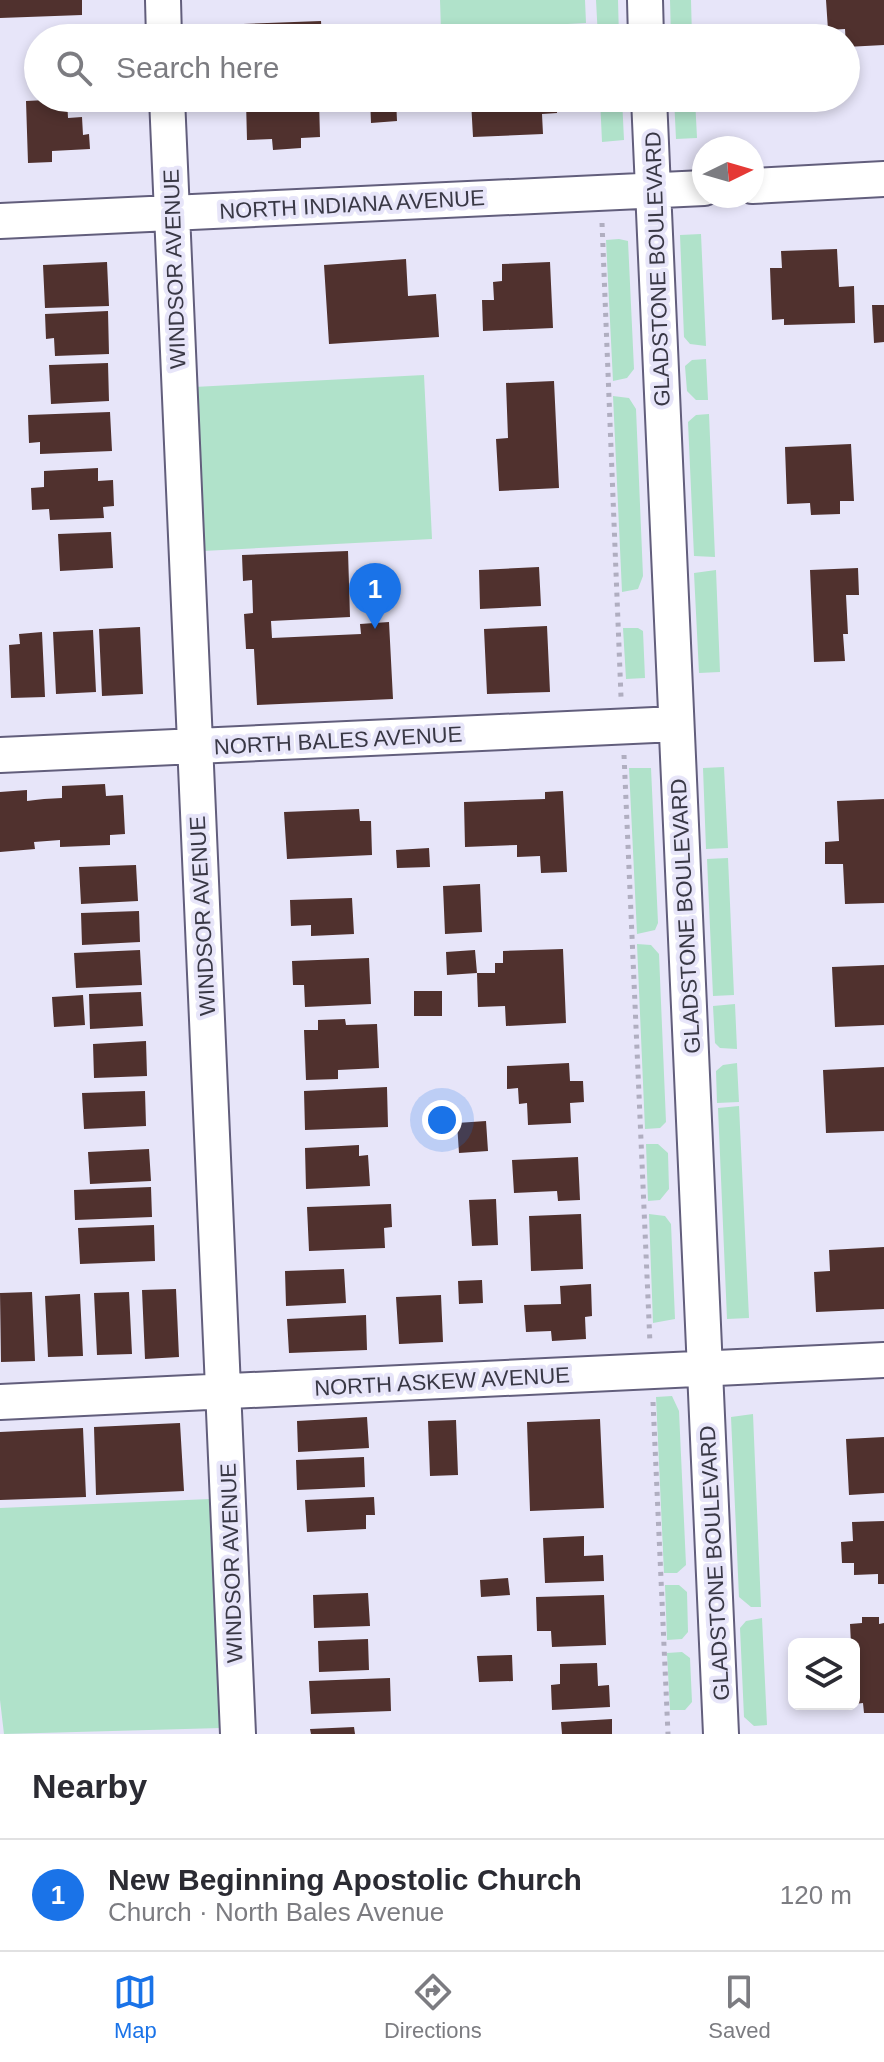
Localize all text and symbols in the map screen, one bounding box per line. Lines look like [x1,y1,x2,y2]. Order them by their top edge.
search box [24,24,860,112]
icon: search [52,46,96,90]
text: Search here [116,51,279,84]
street label: GLADSTONE BOULEVARD [640,131,675,407]
north arrow [692,136,764,208]
street label: WINDSOR AVENUE [159,169,190,369]
street label: NORTH INDIANA AVENUE [219,185,485,224]
pin: 1 [349,563,401,629]
street label: NORTH BALES AVENUE [213,722,463,759]
street label: GLADSTONE BOULEVARD [666,778,705,1054]
street label: WINDSOR AVENUE [185,815,220,1017]
your location [422,1100,462,1140]
street label: NORTH ASKEW AVENUE [314,1362,570,1401]
street label: GLADSTONE BOULEVARD [695,1425,734,1701]
street label: WINDSOR AVENUE [216,1463,247,1663]
map controls [788,1638,860,1710]
button: layers [788,1638,860,1710]
text: Nearby [32,1767,147,1805]
text: New Beginning Apostolic Church [108,1863,582,1896]
text: 1 [51,1880,65,1910]
text: 120 m [780,1880,852,1910]
text: Church · North Bales Avenue [108,1897,444,1927]
tab: Map [113,1970,157,2044]
tab: Directions [384,1970,482,2044]
tab: Saved [708,1970,771,2044]

